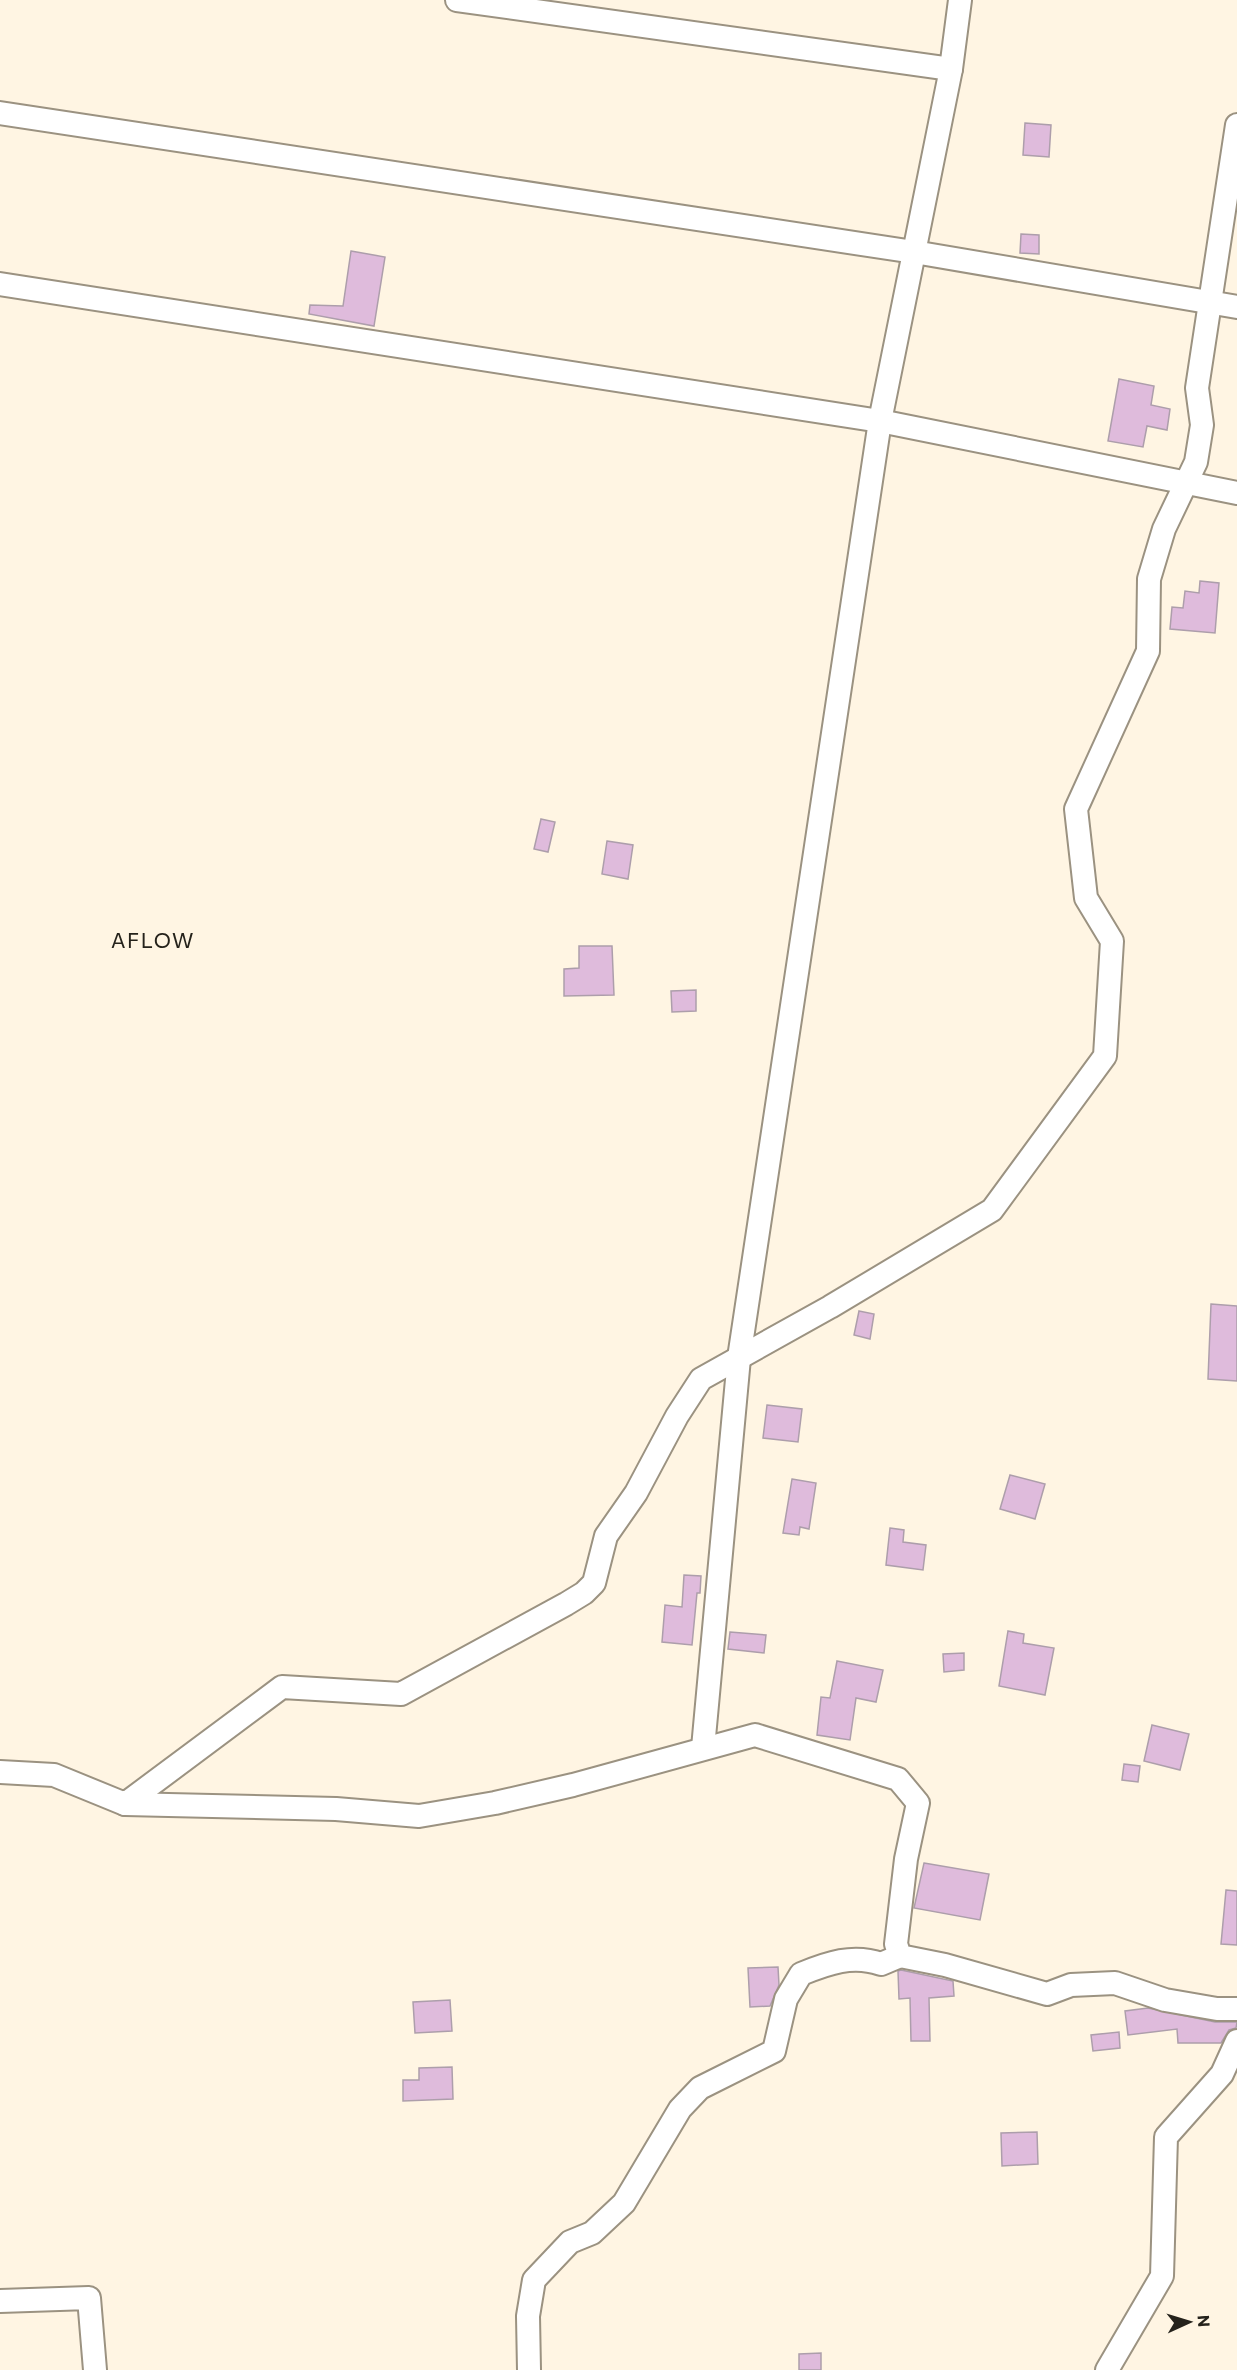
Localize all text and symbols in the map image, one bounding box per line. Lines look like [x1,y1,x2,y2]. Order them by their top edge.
district label: AFLOW [111,927,195,952]
north arrow [1159,2292,1219,2352]
text: N [1195,2314,1214,2328]

